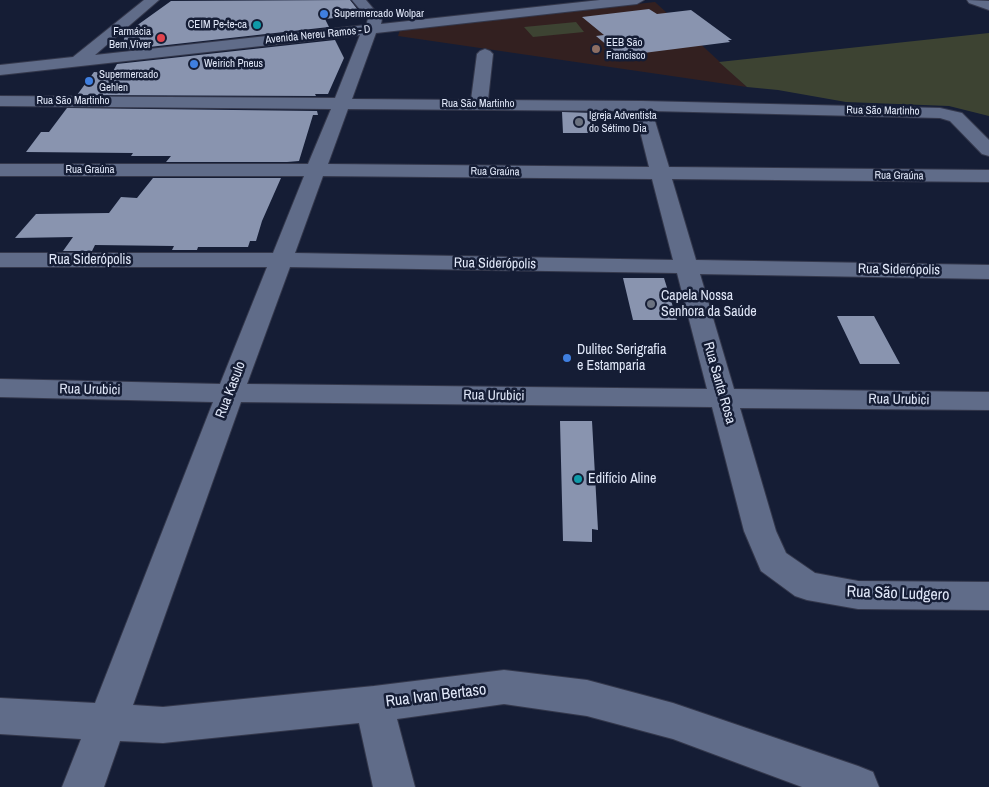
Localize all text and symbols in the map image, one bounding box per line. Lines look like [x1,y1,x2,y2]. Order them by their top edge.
place label: Supermercado Wolpar [334,7,424,21]
marker: Supermercado Wolpar [318,8,330,20]
place label: CEIM Pe-te-ca [188,18,247,32]
marker: CEIM Pe-te-ca [251,19,263,31]
street label: Avenida Nereu Ramos - D [265,23,371,47]
place label: Farmácia Bem Viver [109,25,151,51]
marker: Farmácia Bem Viver [155,32,167,44]
place label: EEB São Francisco [606,36,646,62]
marker: EEB São Francisco [590,43,602,55]
place label: Weirich Pneus [204,57,263,71]
marker: Weirich Pneus [188,58,200,70]
place label: Supermercado Gehlen [99,68,158,94]
marker: Supermercado Gehlen [83,75,95,87]
street label: Rua São Martinho [36,94,110,108]
street label: Rua São Martinho [441,97,515,111]
street label: Rua São Martinho [846,104,920,118]
place label: Igreja Adventista do Sétimo Dia [589,109,657,135]
marker: Igreja Adventista do Sétimo Dia [573,116,585,128]
street label: Rua Graúna [65,163,115,177]
street label: Rua Graúna [470,165,520,179]
street label: Rua Graúna [874,169,924,183]
street label: Rua Siderópolis [49,252,131,268]
street label: Rua Siderópolis [454,255,536,273]
street label: Rua Siderópolis [858,261,940,279]
place label: Capela Nossa Senhora da Saúde [661,288,757,321]
marker: Capela Nossa Senhora da Saúde [645,298,657,310]
street label: Rua Santa Rosa [699,340,739,426]
place label: Dulitec Serigrafia e Estamparia [577,342,666,374]
marker: Dulitec Serigrafia e Estamparia [561,352,573,364]
street label: Rua Kasulo [213,359,249,421]
street label: Rua Urubici [59,381,121,399]
street label: Rua Urubici [463,387,525,405]
street label: Rua Urubici [868,391,930,409]
place label: Edifício Aline [588,471,656,487]
marker: Edifício Aline [572,473,584,485]
street label: Rua São Ludgero [846,583,950,605]
street label: Rua Ivan Bertaso [385,680,487,712]

